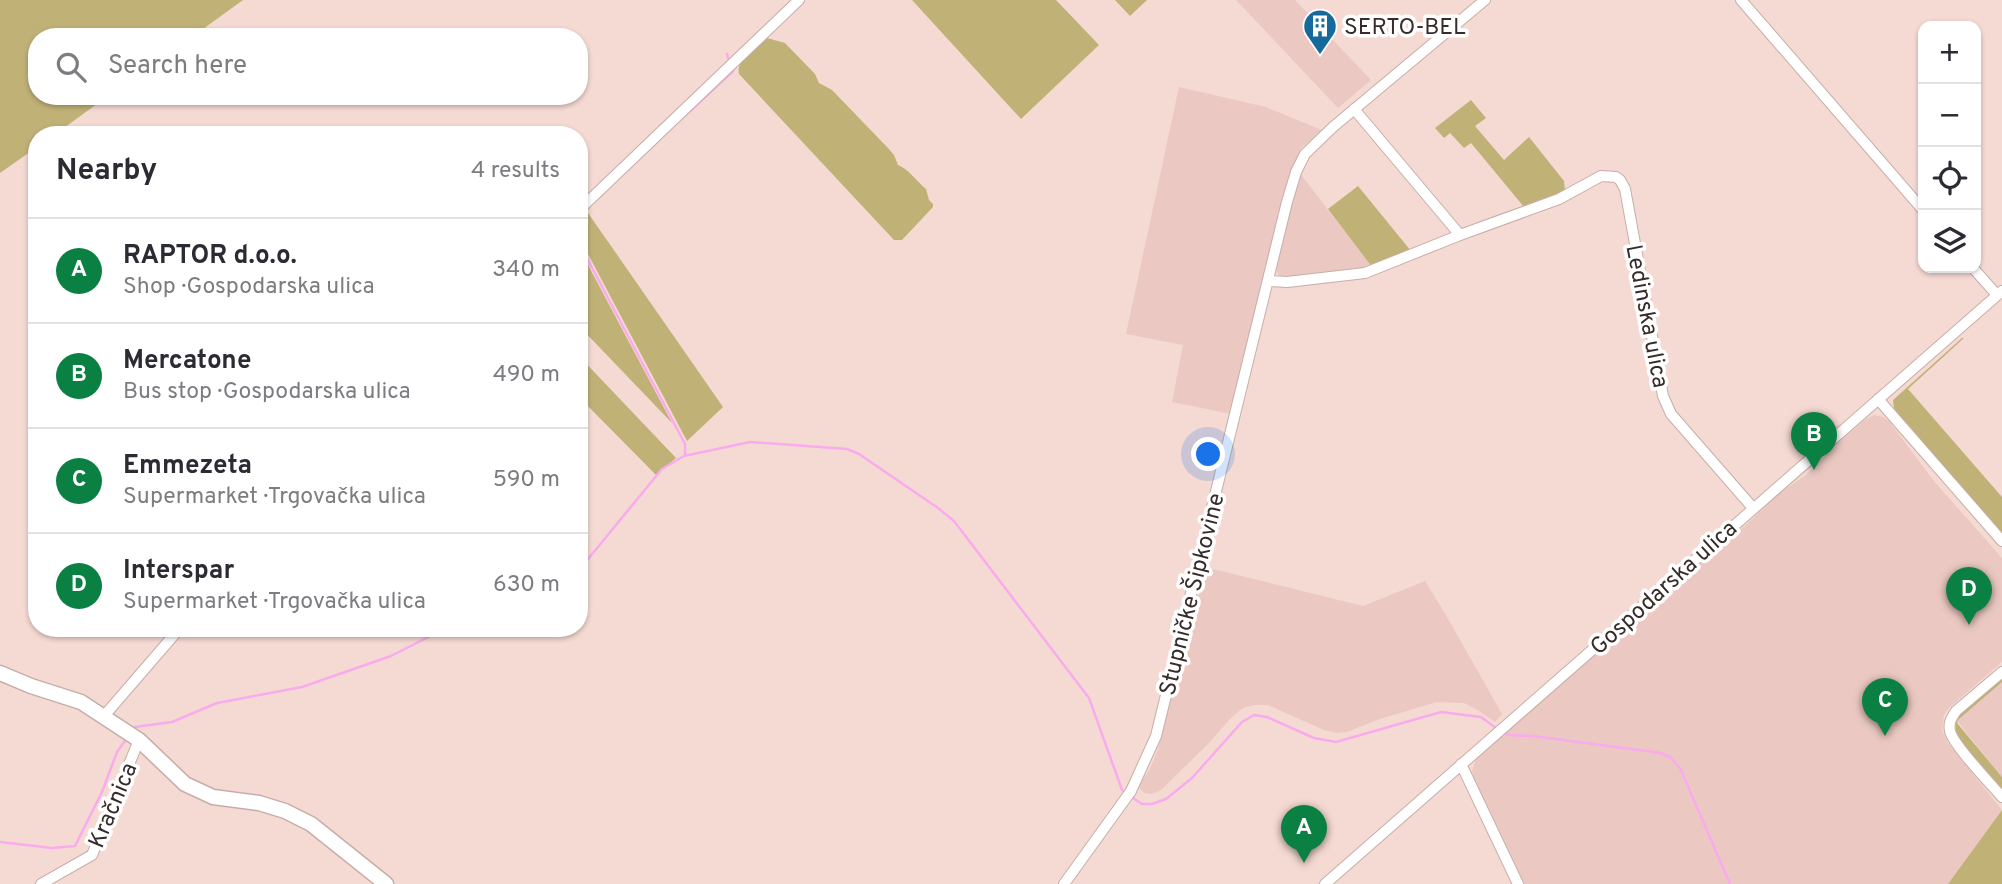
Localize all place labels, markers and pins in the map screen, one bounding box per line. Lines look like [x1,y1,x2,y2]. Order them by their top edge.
building icon: SERTO-BEL [1301,7,1339,56]
place label: SERTO-BEL [1344,14,1466,43]
pin: B [1791,412,1837,470]
pin: D [1946,567,1992,625]
pin: C [1862,678,1908,736]
pin: A [1281,805,1327,863]

